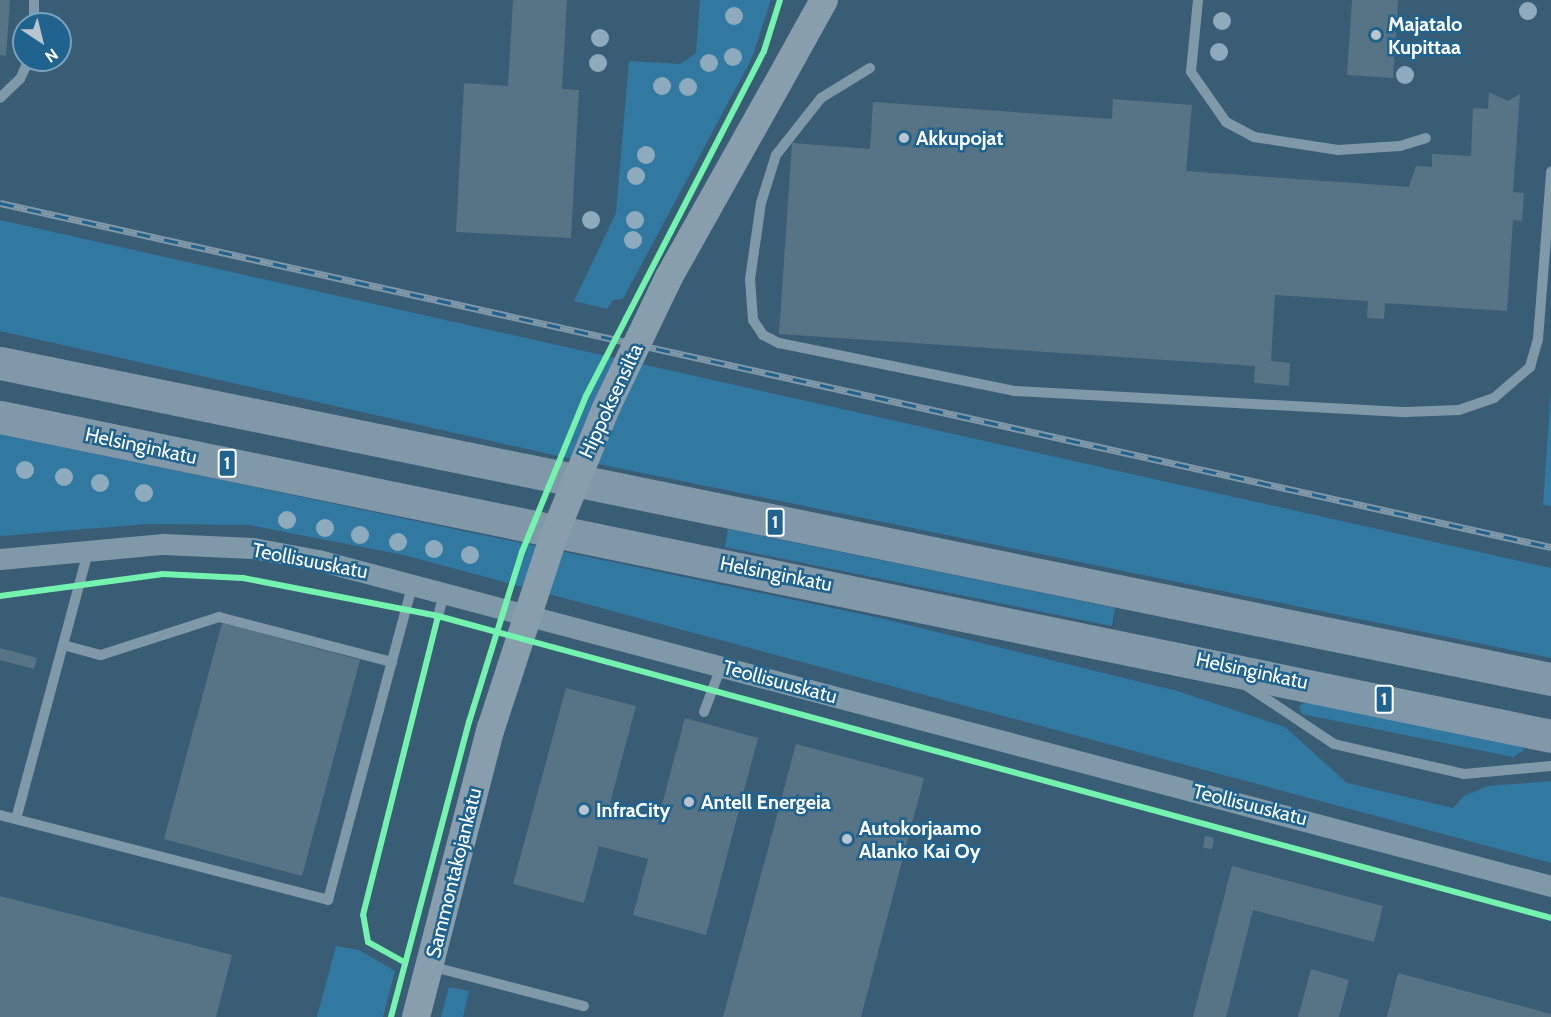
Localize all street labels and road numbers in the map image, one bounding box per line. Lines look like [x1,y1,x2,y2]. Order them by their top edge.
street label: Hippoksensilta [574,340,648,462]
street label: Helsinginkatu [83,422,199,470]
road number: 1 [216,448,238,478]
road number: 1 [764,507,786,537]
street label: Teollisuuskatu [250,538,370,584]
street label: Helsinginkatu [718,551,834,597]
street label: Helsinginkatu [1194,647,1310,695]
street label: Teollisuuskatu [720,655,840,709]
road number: 1 [1374,684,1394,714]
street label: Teollisuuskatu [1190,779,1310,831]
street label: Sammontakojankatu [421,785,487,961]

